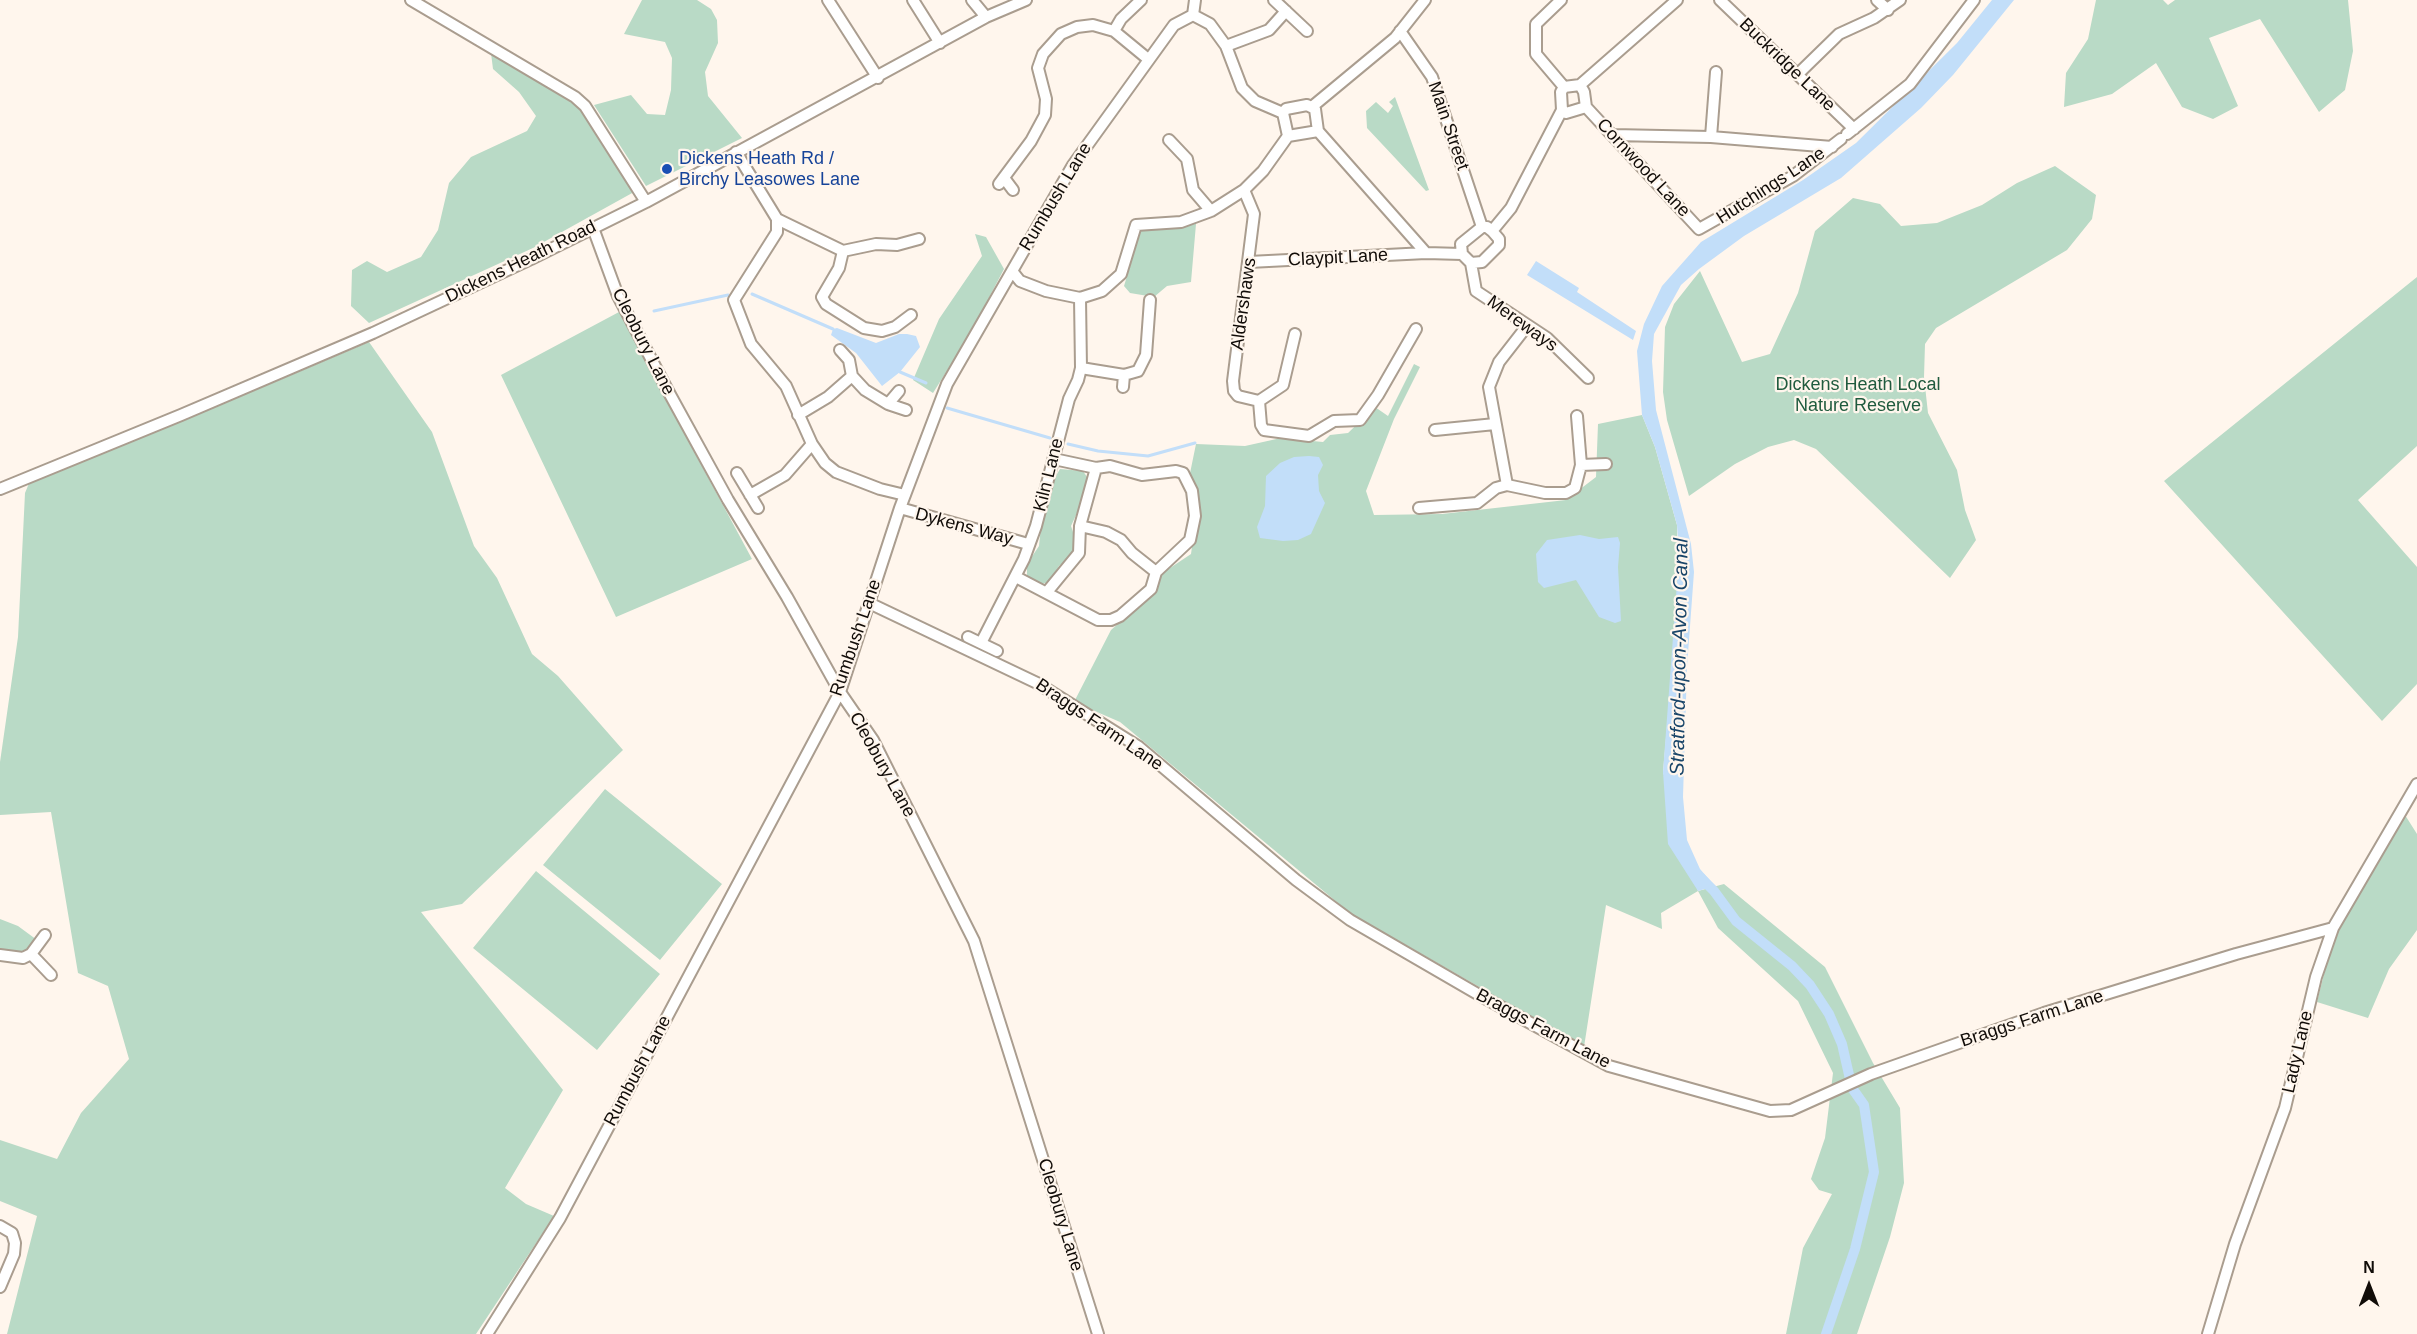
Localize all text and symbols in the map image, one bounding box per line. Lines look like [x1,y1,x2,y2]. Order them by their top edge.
street label: Buckridge Lane [1735,14,1839,116]
street label: Main Street [1423,79,1473,173]
street label: Cornwood Lane [1592,114,1694,222]
street label: Rumbush Lane [1015,139,1097,255]
street label: Hutchings Lane [1713,143,1829,229]
place label: Dickens Heath Rd / Birchy Leasowes Lane [679,148,860,190]
marker: Dickens Heath Rd / Birchy Leasowes Lane [660,162,674,176]
street label: Dickens Heath Road [442,216,600,308]
street label: Claypit Lane [1287,245,1389,271]
street label: Aldershaws [1227,256,1261,352]
street label: Cleobury Lane [607,285,679,399]
street label: Mereways [1482,291,1562,357]
park label: Dickens Heath Local Nature Reserve [1775,374,1941,416]
street label: Kiln Lane [1029,436,1069,514]
street label: Dykens Way [913,504,1015,550]
water label: Stratford-upon-Avon Canal [1666,538,1694,776]
street label: Rumbush Lane [826,577,886,699]
street label: Braggs Farm Lane [1031,674,1167,776]
street label: Cleobury Lane [844,709,920,821]
street label: Braggs Farm Lane [1472,984,1614,1074]
street label: Braggs Farm Lane [1958,986,2106,1052]
street label: Lady Lane [2278,1009,2318,1095]
street label: Rumbush Lane [600,1012,676,1130]
street label: Cleobury Lane [1033,1156,1087,1274]
north arrow [2339,1256,2399,1316]
text: N [2363,1259,2375,1276]

